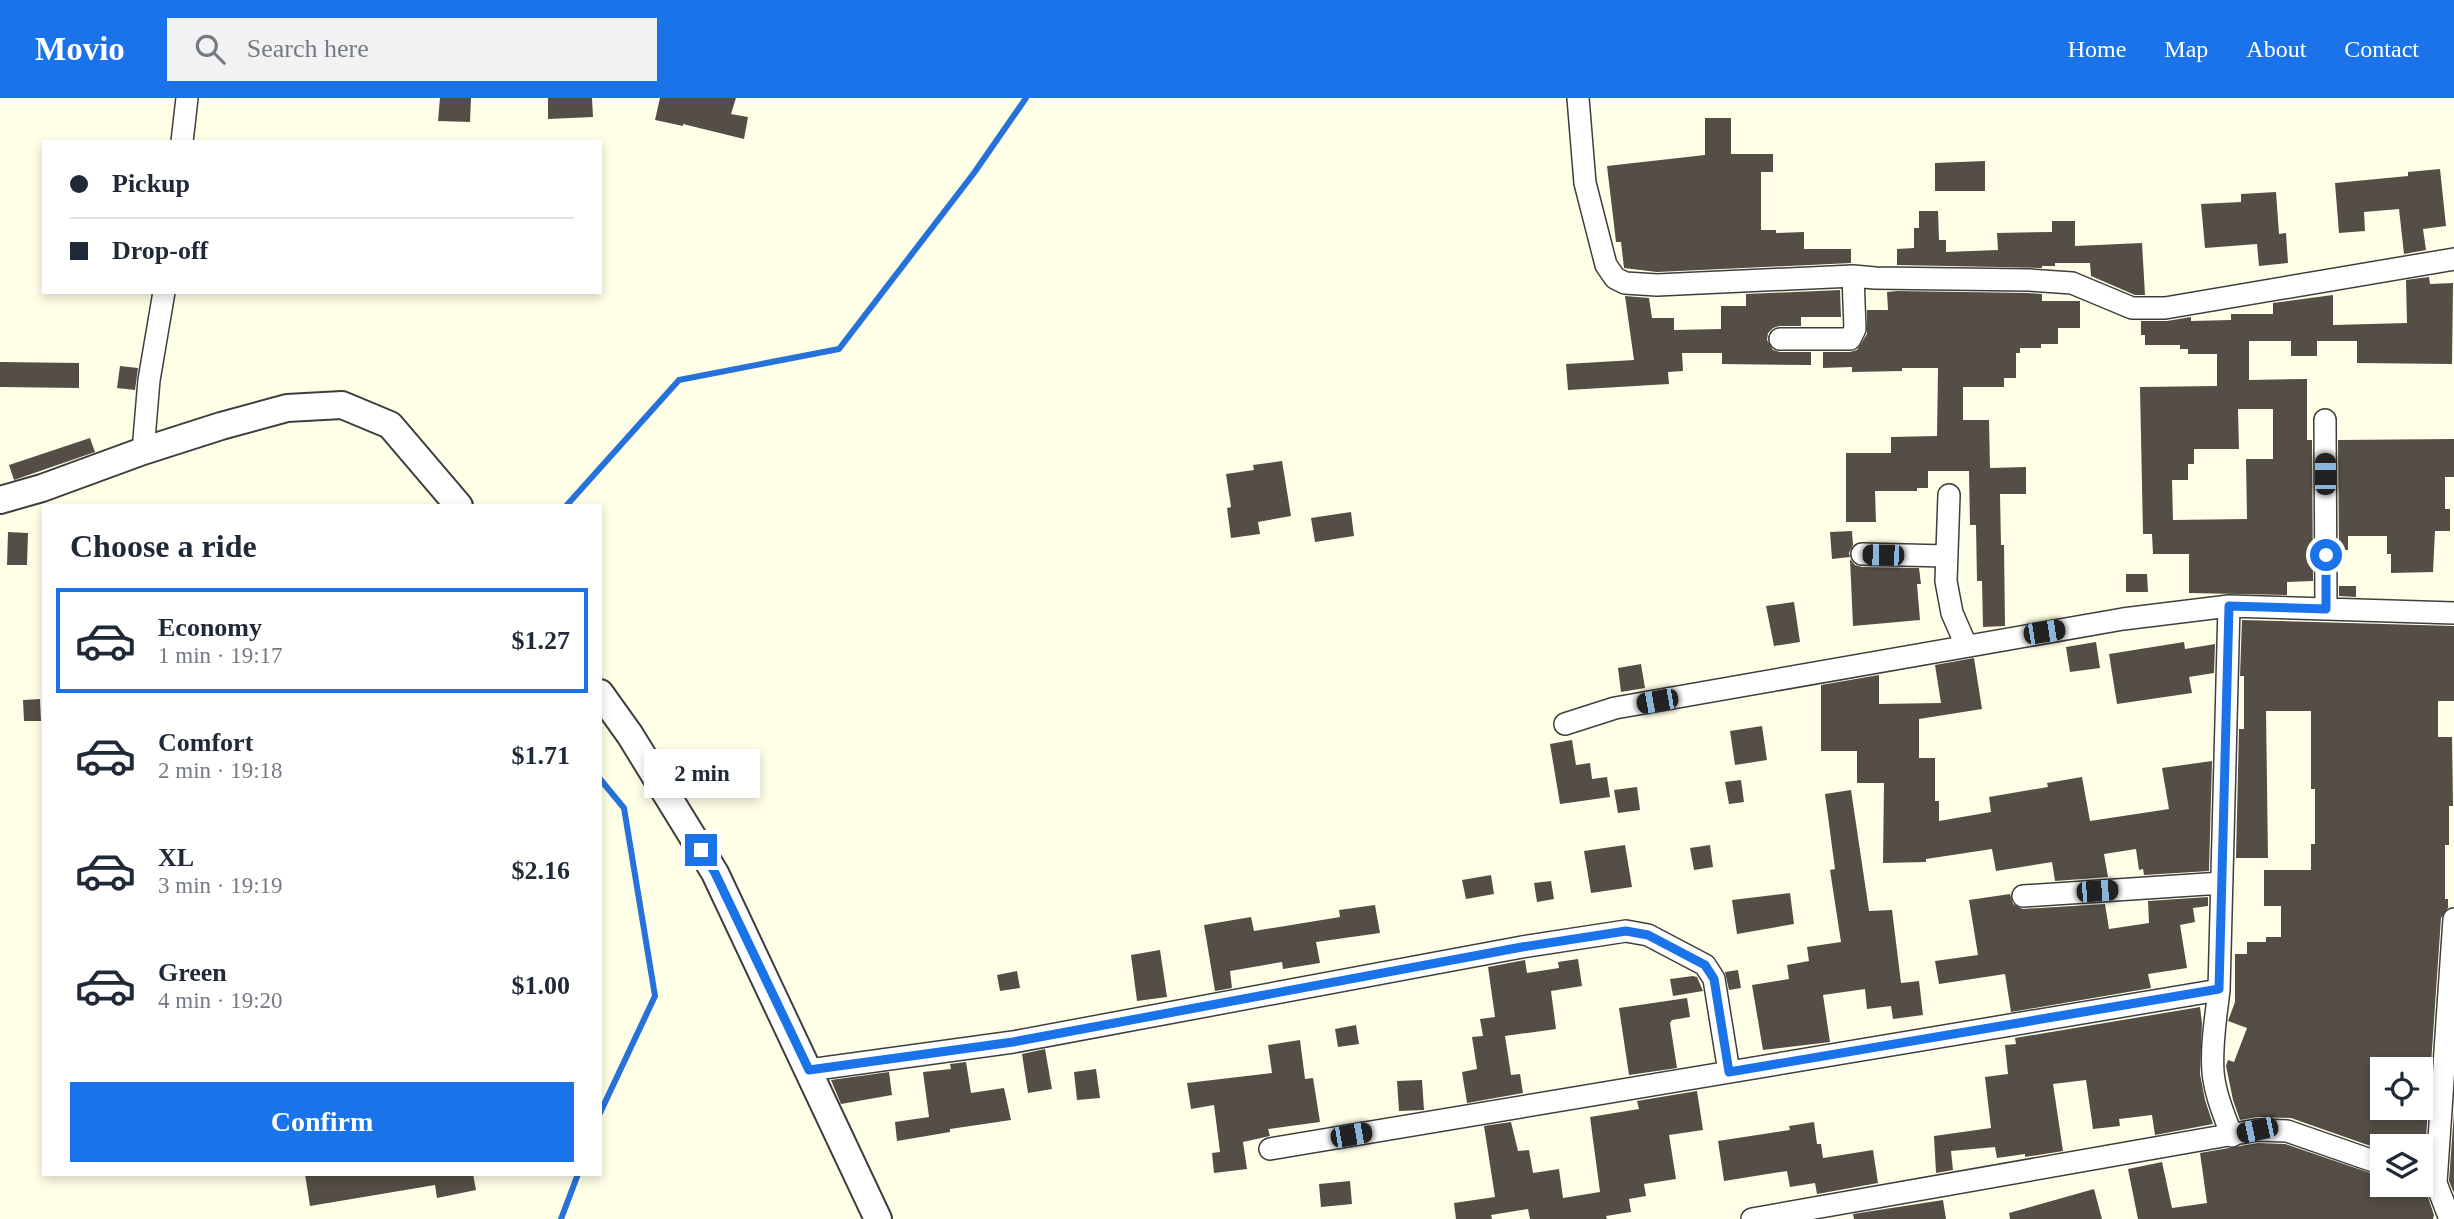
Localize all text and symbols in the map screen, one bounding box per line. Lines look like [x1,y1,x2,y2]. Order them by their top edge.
search box [167,18,657,81]
icon: search [191,30,229,68]
text: Movio [35,31,125,67]
text: Search here [247,34,369,63]
text: Home [2068,36,2126,62]
text: Map [2164,36,2208,62]
text: About [2246,36,2306,62]
text: Contact [2344,36,2419,62]
text: Pickup [112,169,190,198]
text: Drop-off [112,236,208,265]
car [2315,453,2336,495]
text: Choose a ride [70,528,257,564]
route start [2310,539,2342,571]
car [1862,544,1905,566]
icon: car [74,609,137,672]
text: Economy [158,613,262,642]
car [2022,618,2067,646]
text: $1.27 [512,626,570,655]
text: 1 min · 19:17 [158,643,283,668]
car [1635,687,1680,715]
icon: car [74,724,137,787]
text: Comfort [158,728,253,757]
text: $1.71 [512,741,570,770]
callout: 2 min [643,748,759,798]
text: 2 min · 19:18 [158,758,283,783]
text: 2 min [674,761,730,786]
route end [685,834,717,866]
icon: car [74,839,137,902]
text: XL [158,843,194,872]
text: $2.16 [512,856,570,885]
text: 3 min · 19:19 [158,873,283,898]
car [2076,879,2119,903]
icon: car [74,954,137,1017]
text: Green [158,958,227,987]
text: $1.00 [512,971,570,1000]
text: 4 min · 19:20 [158,988,283,1013]
map controls [2370,1057,2433,1197]
button: locate [2370,1057,2433,1120]
button: Confirm [70,1082,574,1162]
car [2235,1115,2280,1145]
car [1329,1121,1374,1149]
button: layers [2370,1134,2433,1197]

